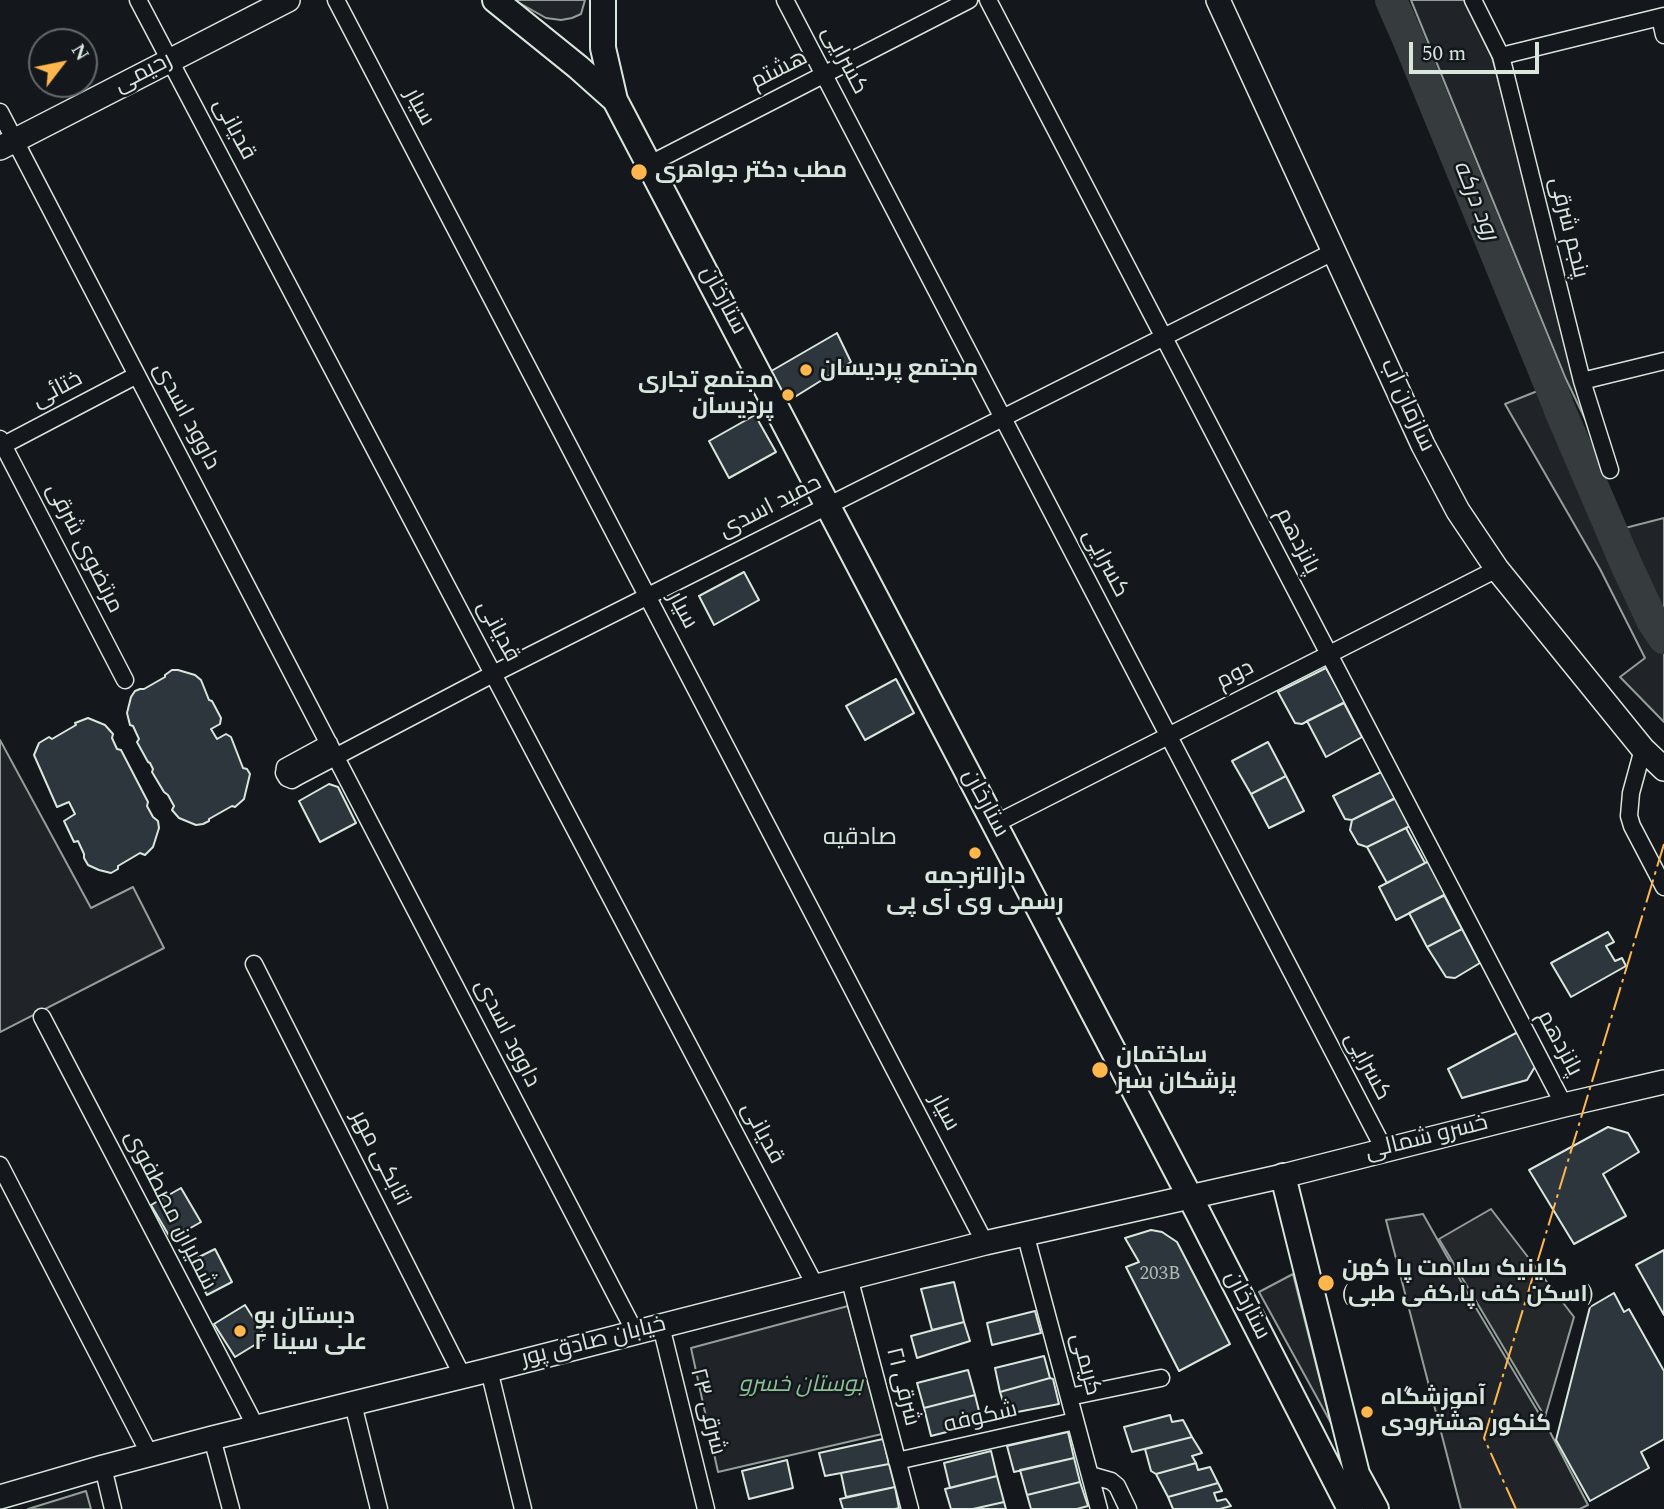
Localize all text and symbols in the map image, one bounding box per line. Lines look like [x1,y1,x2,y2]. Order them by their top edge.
street label: کسرایی [814,22,872,100]
north arrow [28,28,98,98]
scale bar [1412,28,1542,72]
text: N [63,38,96,67]
text: 50 m [1422,38,1466,70]
street label: هشتم [747,45,813,97]
street label: رحیمی [110,48,178,100]
street label: سیار [397,84,439,132]
street label: قدیانی [205,95,261,165]
water label: رود درکه [1445,157,1503,245]
place label: مطب دکتر جواهری [655,158,847,186]
marker: مطب دکتر جواهری [629,162,649,182]
street label: پنجم شرقی [1541,175,1593,281]
street label: ستارخان [693,262,751,340]
street label: سازمان آب [1373,355,1439,457]
place label: مجتمع پردیسان [820,356,978,384]
street label: داوود اسدی [145,359,225,475]
marker: مجتمع پردیسان [798,362,814,378]
street label: ختائی [28,366,88,416]
place label: مجتمع تجاری پردیسان [638,368,774,422]
marker: مجتمع تجاری پردیسان [780,387,796,403]
street label: حمید اسدی [715,470,827,546]
street label: مرتضوی شرقی [38,479,128,619]
street label: پانزدهم [1268,504,1324,580]
street label: کسرایی [1075,525,1133,603]
street label: سیار [660,587,702,635]
street label: قدیانی [469,597,525,667]
street label: دوم [1213,655,1259,697]
street label: ستارخان [955,765,1013,843]
district label: صادقیه [823,825,897,853]
marker: دارالترجمه رسمی وی آی پی [967,845,983,861]
place label: دارالترجمه رسمی وی آی پی [886,864,1064,918]
street label: داوود اسدی [467,975,545,1093]
street label: پانزدهم [1529,1006,1587,1082]
street label: کسرایی [1337,1028,1395,1106]
place label: ساختمان پزشکان سبز [1116,1043,1236,1097]
marker: ساختمان پزشکان سبز [1090,1060,1110,1080]
street label: سیار [922,1089,964,1137]
street label: قدیانی [733,1099,789,1169]
street label: اتابکی مهر [343,1107,415,1211]
street label: خسرو شمالی [1363,1110,1491,1168]
street label: شمیران مصطفوی [117,1126,221,1296]
place label: کلینیک سلامت پا کهن (اسکن کف پا،کفی طبی) [1342,1256,1594,1310]
house number: 203B [1139,1264,1181,1286]
street label: ستارخان [1217,1267,1275,1345]
marker: کلینیک سلامت پا کهن (اسکن کف پا،کفی طبی) [1316,1273,1336,1293]
place label: دبستان بو علی سینا ۲ [254,1304,367,1358]
street label: خیابان صادق پور [519,1312,669,1374]
marker: دبستان بو علی سینا ۲ [232,1323,248,1339]
street label: کریمی [1062,1331,1106,1399]
street label: ۲۱ شرقی [878,1345,924,1429]
street label: ۲۳ شرقی [682,1366,730,1458]
park label: بوستان خسرو [739,1372,863,1400]
place label: آموزشگاه کنکور هشترودی [1381,1385,1551,1439]
street label: شکوفه [942,1397,1020,1441]
marker: آموزشگاه کنکور هشترودی [1359,1404,1375,1420]

